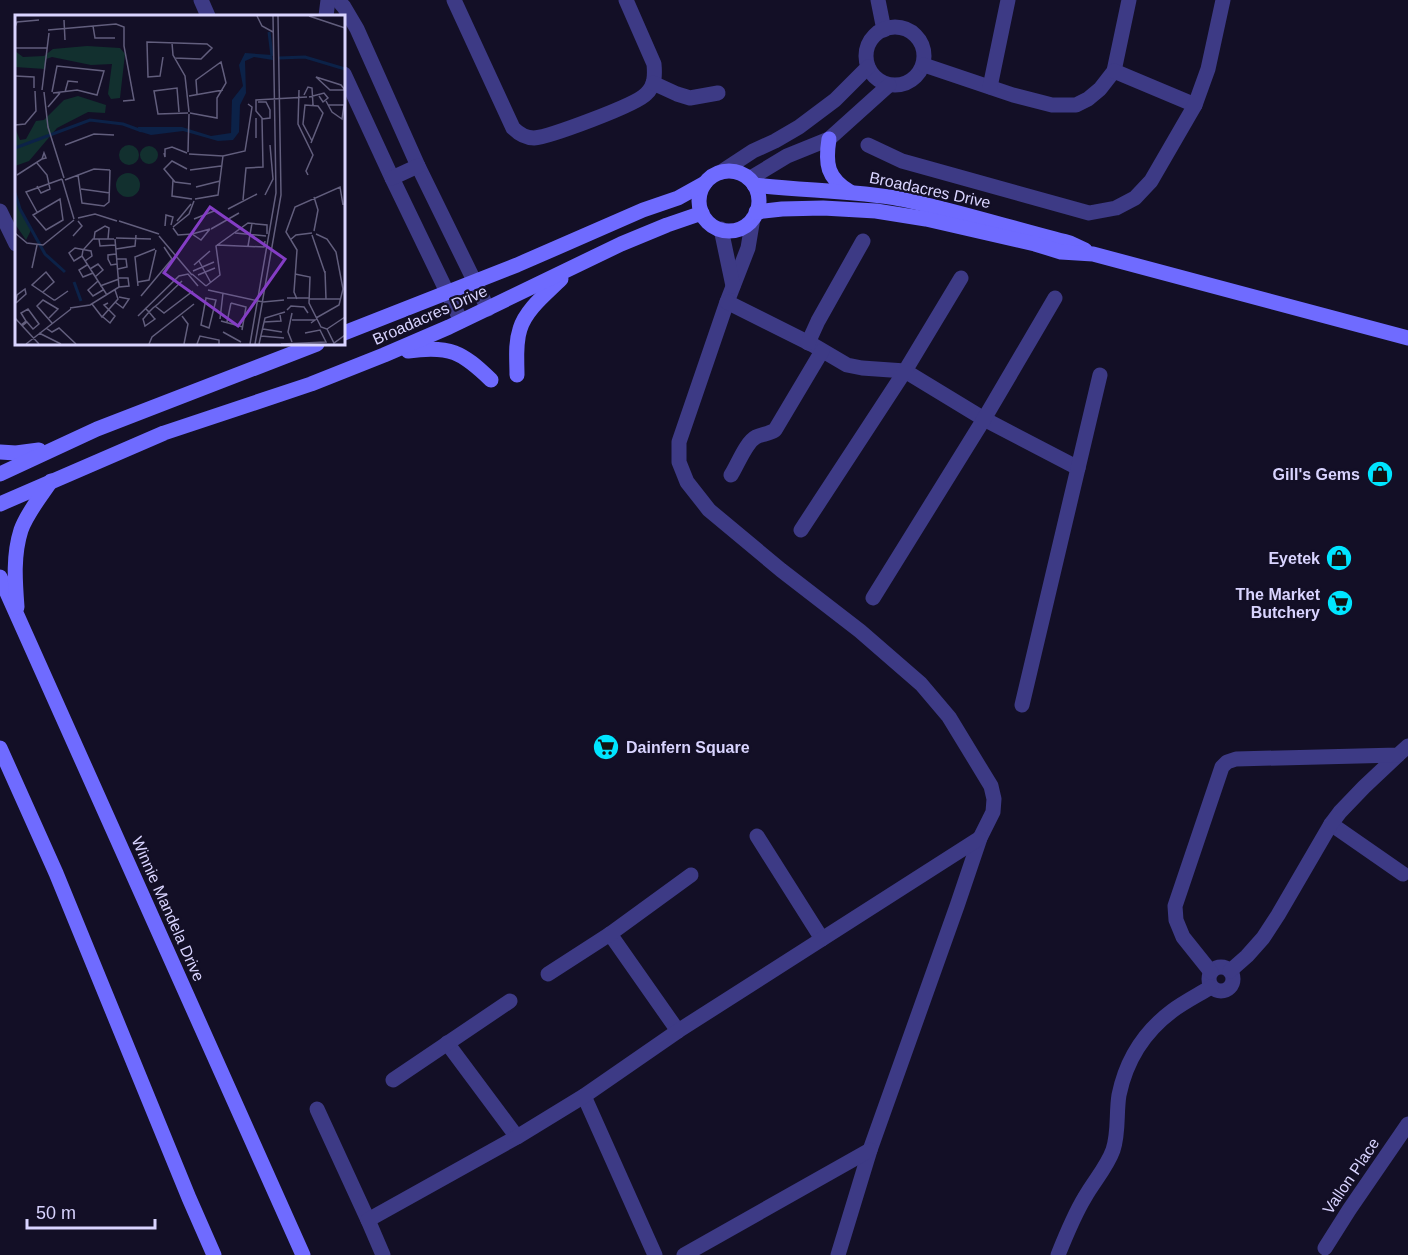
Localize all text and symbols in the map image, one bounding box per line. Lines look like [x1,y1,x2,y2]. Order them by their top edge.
inset map [15,15,345,345]
street label: Broadacres Drive [868,169,992,211]
street label: Broadacres Drive [370,282,490,348]
shop icon: Gill's Gems [1365,459,1395,489]
place label: Gill's Gems [1273,466,1360,483]
shop icon: Eyetek [1324,543,1354,573]
place label: Eyetek [1268,550,1320,567]
place label: The Market Butchery [1236,586,1321,621]
supermarket icon: The Market Butchery [1325,588,1355,618]
supermarket icon: Dainfern Square [591,732,621,762]
place label: Dainfern Square [626,739,750,756]
street label: Winnie Mandela Drive [128,834,208,984]
street label: Vallon Place [1319,1135,1383,1217]
scale bar [27,1192,154,1230]
text: 50 m [36,1203,76,1223]

